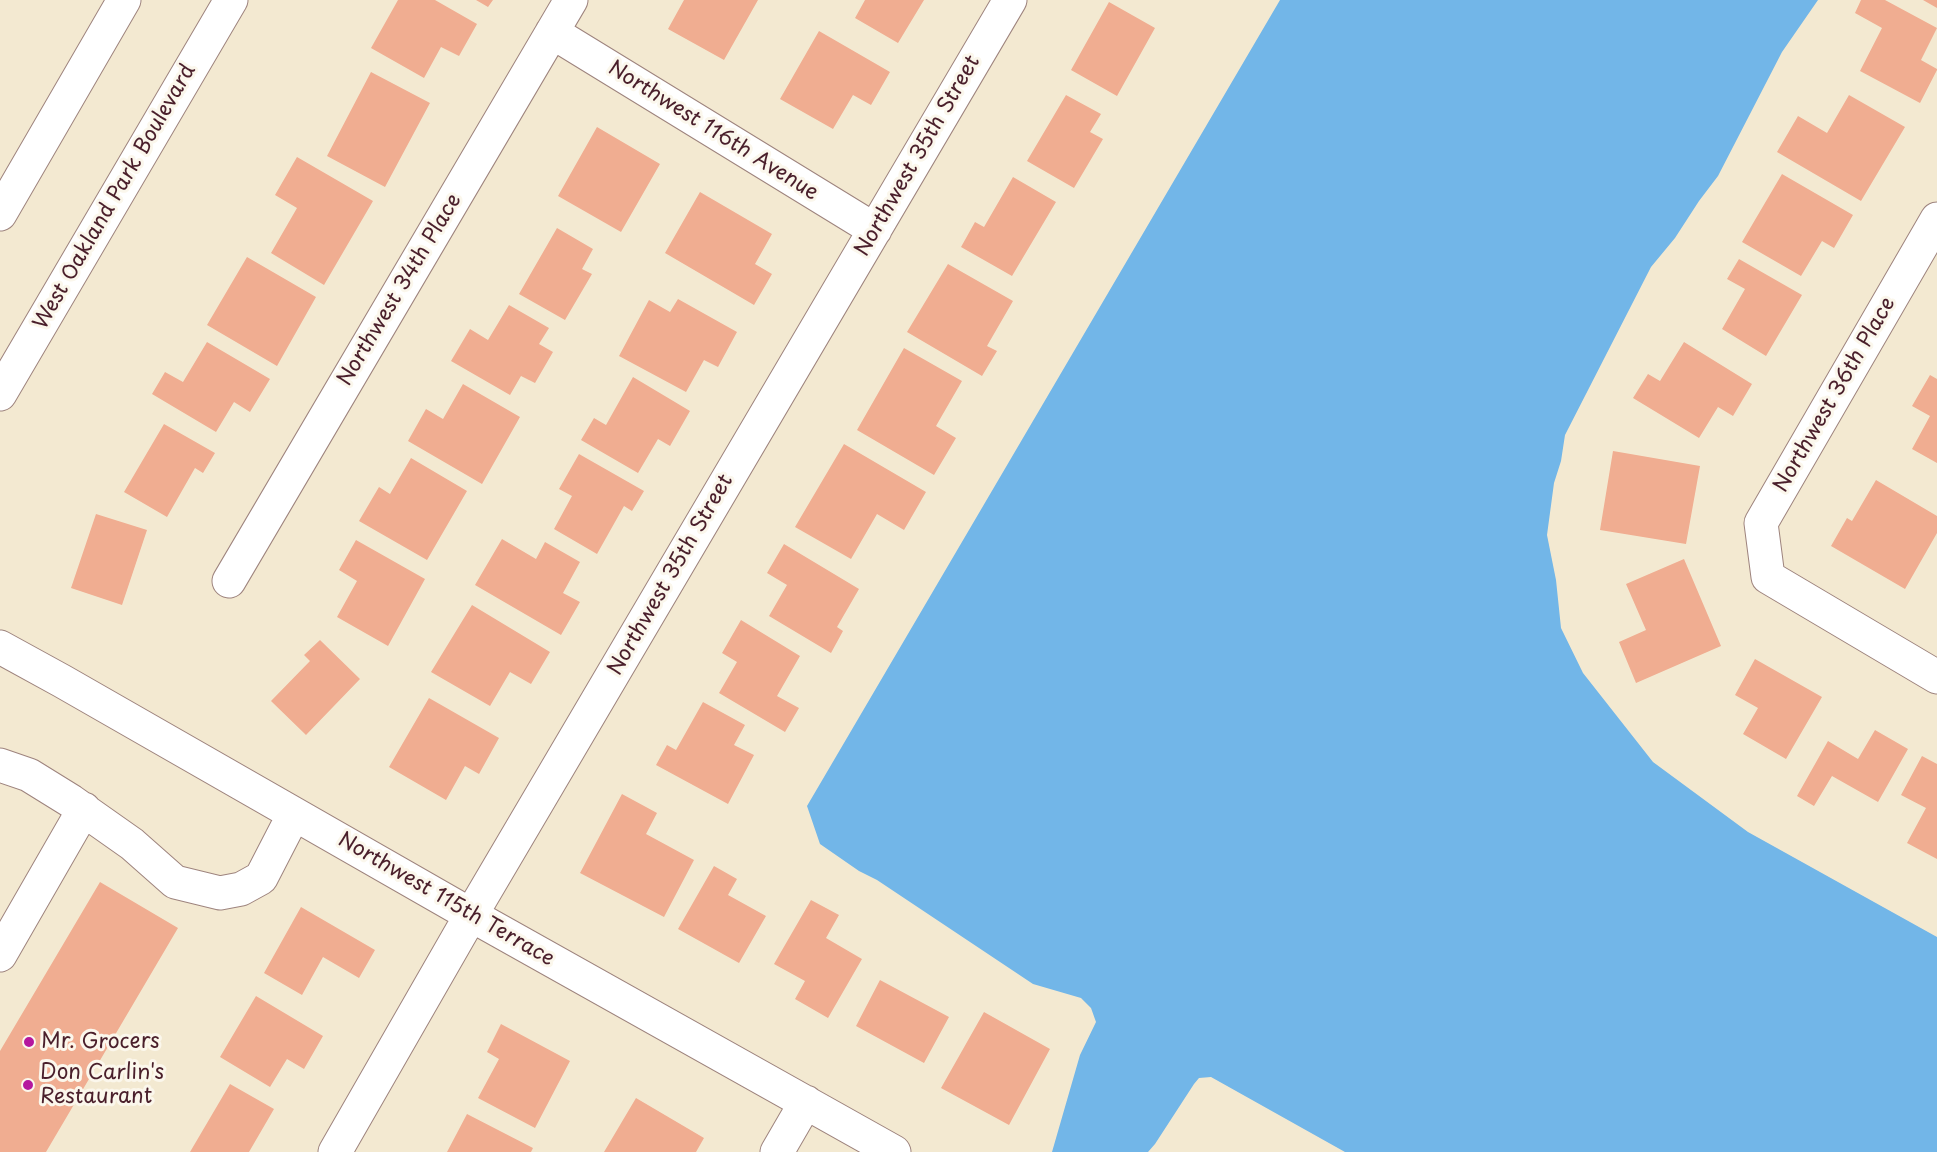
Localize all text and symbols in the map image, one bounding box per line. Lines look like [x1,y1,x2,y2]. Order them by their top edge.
street label: Northwest 35th Street [850,51,986,261]
street label: Northwest 116th Avenue [603,56,823,206]
street label: West Oakland Park Boulevard [29,60,201,334]
street label: Northwest 34th Place [333,189,467,391]
street label: Northwest 36th Place [1769,293,1901,497]
street label: Northwest 35th Street [603,470,739,680]
street label: Northwest 115th Terrace [333,828,559,972]
place label: Mr. Grocers [41,1029,160,1055]
marker: Mr. Grocers [22,1035,36,1049]
place label: Don Carlin's Restaurant [40,1060,164,1110]
marker: Don Carlin's Restaurant [21,1078,35,1092]

